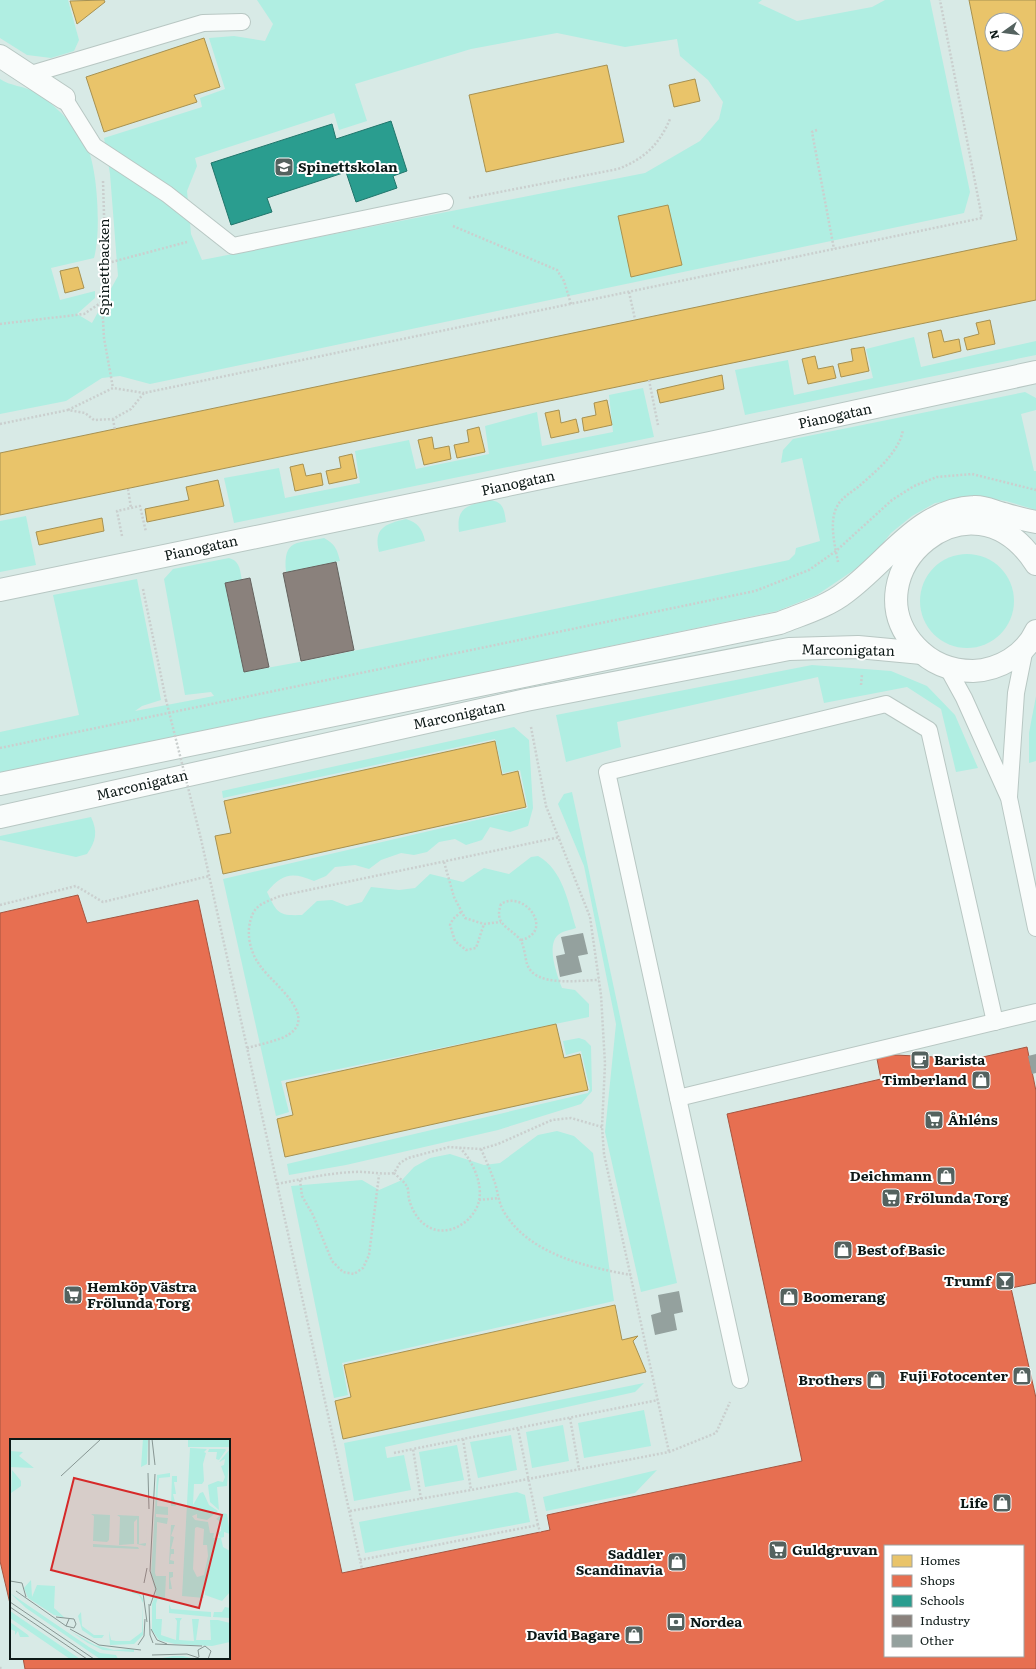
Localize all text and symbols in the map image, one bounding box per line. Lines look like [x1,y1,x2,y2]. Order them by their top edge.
north arrow [984,12,1024,52]
text: N [984,28,1002,41]
school or university icon: Spinettskolan [273,156,295,178]
place label: Spinettskolan [298,156,398,176]
street label: Spinettbacken [93,219,113,315]
street label: Pianogatan [796,397,873,433]
street label: Pianogatan [479,464,556,500]
street label: Pianogatan [162,529,239,565]
street label: Marconigatan [801,638,895,660]
street label: Marconigatan [411,695,507,734]
street label: Marconigatan [94,764,190,804]
cafe icon: Barista [909,1049,931,1071]
place label: Barista [934,1049,986,1069]
place label: Timberland [882,1069,967,1089]
shop icon: Timberland [970,1069,992,1091]
supermarket icon: Åhléns [923,1109,945,1131]
place label: Åhléns [948,1109,998,1129]
place label: Deichmann [850,1165,932,1185]
shop icon: Deichmann [935,1165,957,1187]
supermarket icon: Frölunda Torg [880,1187,902,1209]
place label: Frölunda Torg [905,1187,1009,1207]
shop icon: Best of Basic [832,1239,854,1261]
place label: Best of Basic [857,1239,946,1259]
place label: Trumf [944,1270,993,1290]
bar icon: Trumf [994,1270,1016,1292]
place label: Hemköp Västra Frölunda Torg [87,1276,198,1312]
supermarket icon: Hemköp Västra Frölunda Torg [62,1284,84,1306]
shop icon: Boomerang [778,1286,800,1308]
place label: Boomerang [803,1286,886,1306]
place label: Fuji Fotocenter [899,1365,1008,1385]
shop icon: Fuji Fotocenter [1011,1365,1033,1387]
place label: Brothers [798,1369,862,1389]
shop icon: Brothers [865,1369,887,1391]
inset map [10,1439,230,1659]
place label: Life [960,1492,988,1512]
shop icon: Life [991,1492,1013,1514]
supermarket icon: Guldgruvan [767,1539,789,1561]
place label: Guldgruvan [792,1539,878,1559]
place label: Saddler Scandinavia [576,1543,664,1579]
legend [884,1545,1024,1657]
shop icon: Saddler Scandinavia [666,1551,688,1573]
text: Homes [920,1551,960,1569]
text: Shops [920,1571,955,1589]
text: Schools [920,1591,965,1609]
bank icon: Nordea [665,1611,687,1633]
place label: Nordea [690,1611,743,1631]
text: Industry [920,1611,970,1629]
place label: David Bagare [527,1624,620,1644]
shop icon: David Bagare [623,1624,645,1646]
text: Other [920,1631,954,1649]

